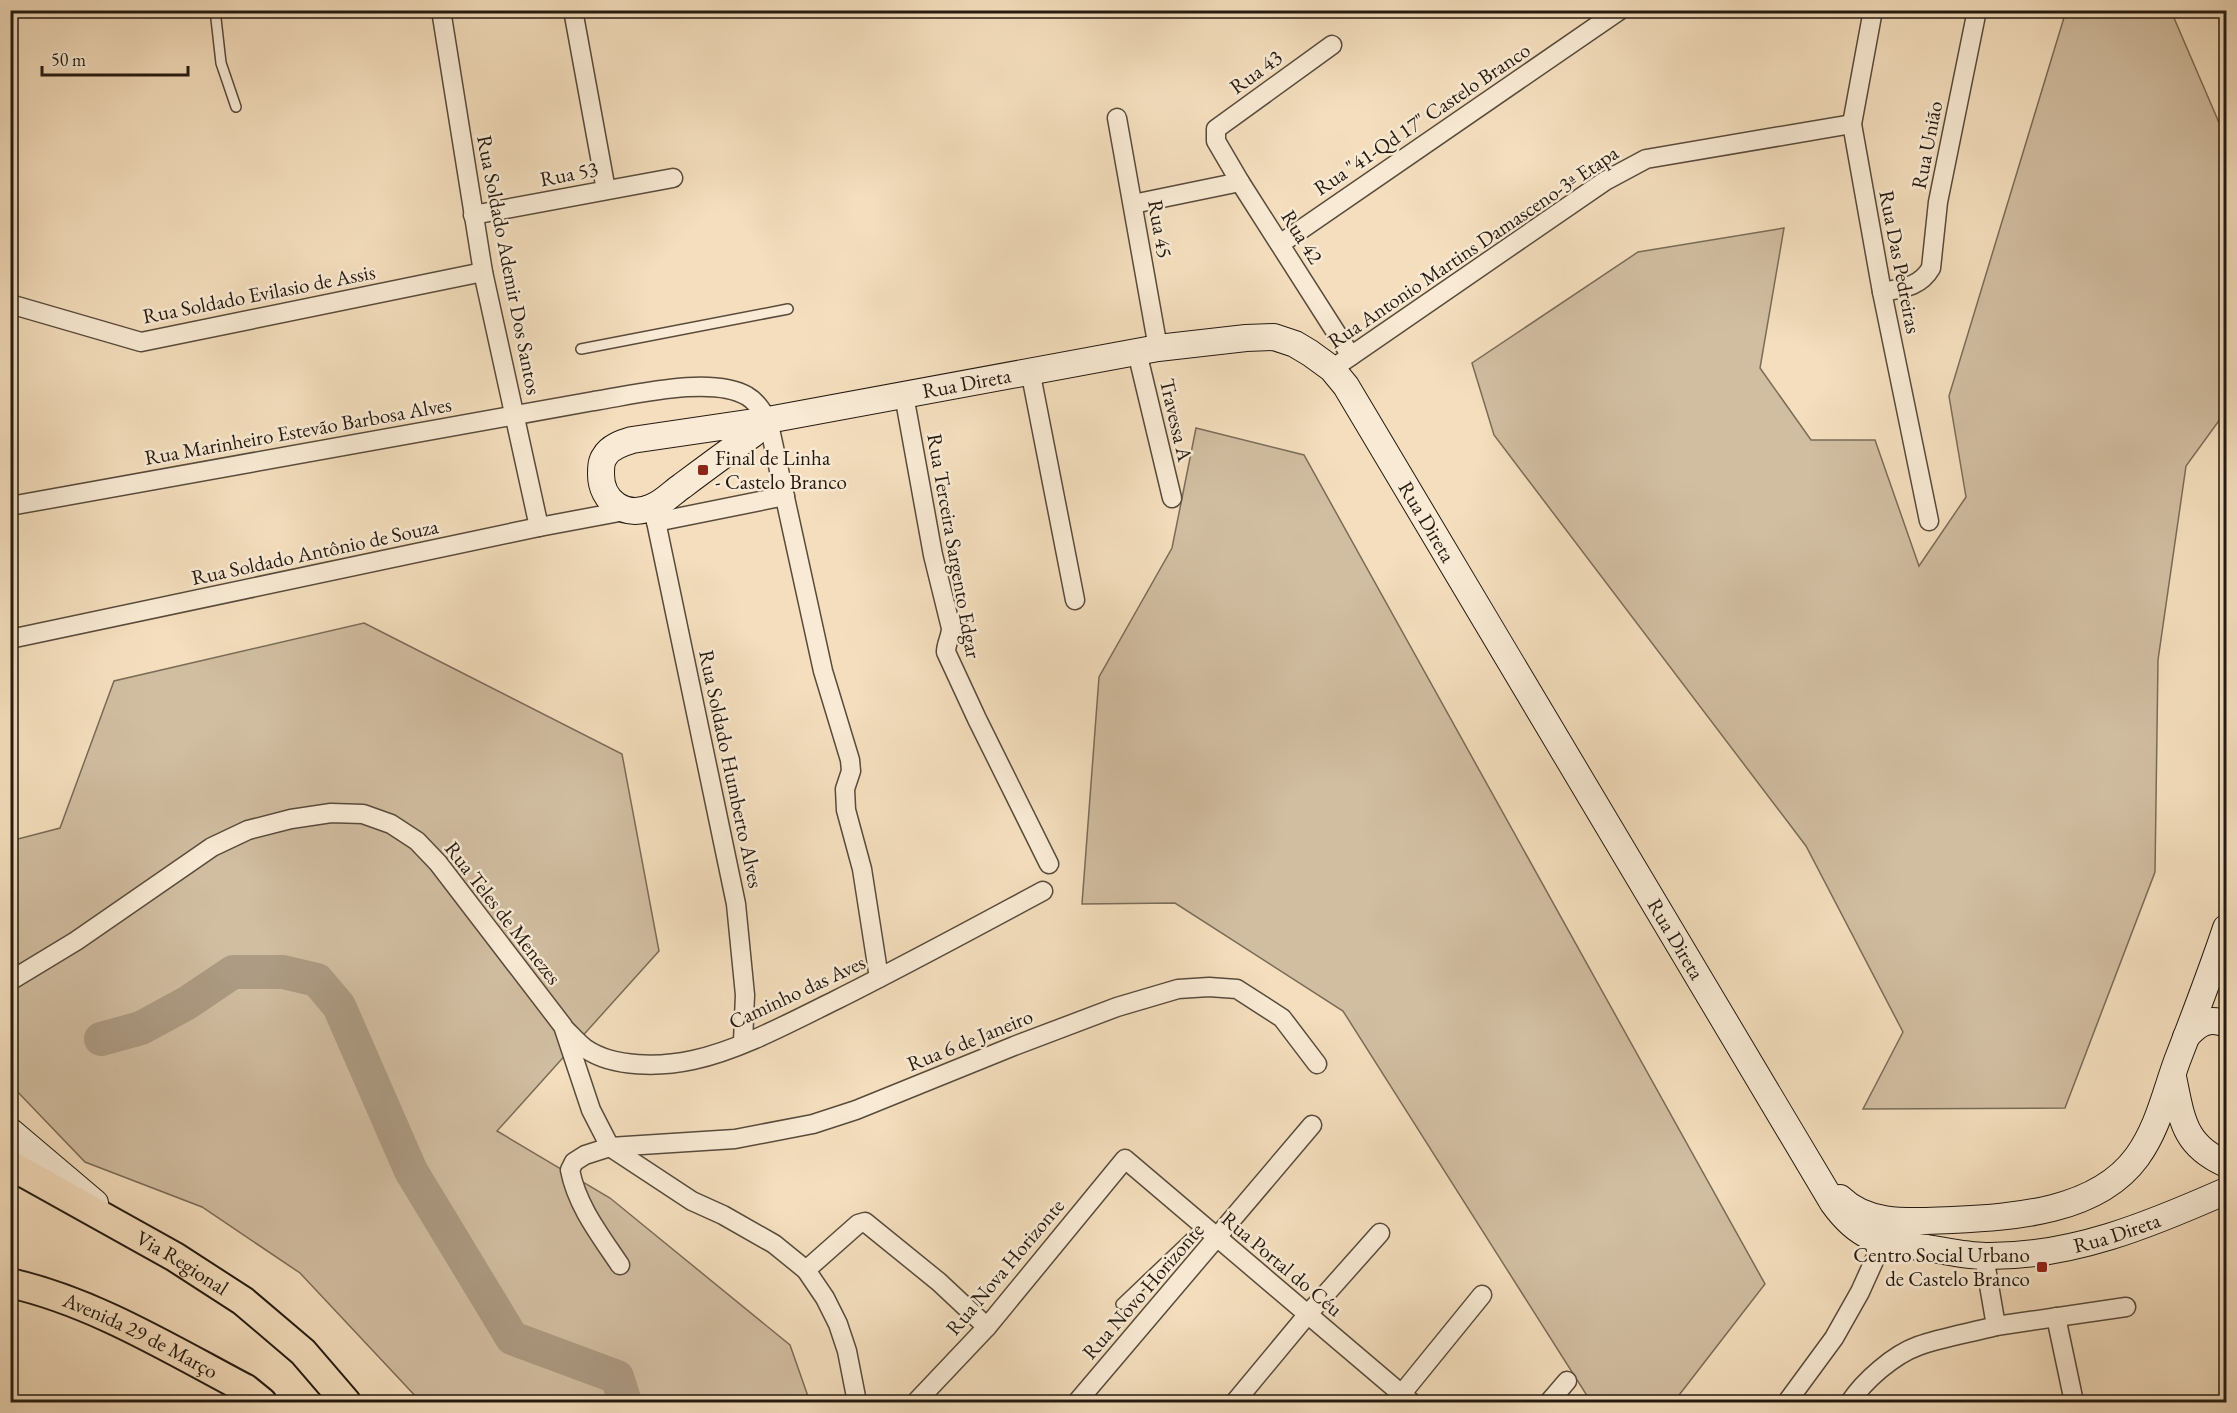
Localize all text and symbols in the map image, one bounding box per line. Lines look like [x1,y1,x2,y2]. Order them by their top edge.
street label: Rua "41-Qd 17" Castelo Branco [1308,36,1536,202]
scale bar [42,39,188,77]
street label: Rua 43 [1224,43,1287,100]
text: 50 m [51,48,86,71]
street label: Rua União [1905,99,1948,191]
street label: Rua Soldado Ademir Dos Santos [471,133,548,397]
street label: Rua Antonio Martins Damasceno-3ª Etapa [1322,139,1624,354]
street label: Rua 53 [537,155,600,192]
street label: Rua Das Pedreiras [1873,188,1928,336]
street label: Rua 45 [1142,198,1179,260]
street label: Rua 42 [1275,205,1329,269]
street label: Rua Soldado Evilasio de Assis [140,258,378,329]
street label: Rua Direta [920,361,1014,404]
street label: Travessa A [1154,376,1199,465]
street label: Rua Marinheiro Estevão Barbosa Alves [142,390,454,471]
street label: Rua Terceira Sargento Edgar [921,431,988,661]
place label: Final de Linha - Castelo Branco [715,444,847,495]
marker: Final de Linha - Castelo Branco [696,463,710,477]
street label: Rua Direta [1393,476,1462,567]
street label: Rua Soldado Antônio de Souza [189,512,441,591]
street label: Rua Soldado Humberto Alves [693,647,770,891]
street label: Rua Teles de Menezes [439,836,568,990]
street label: Rua Direta [1642,893,1711,985]
street label: Caminho das Aves [724,948,870,1035]
street label: Rua 6 de Janeiro [903,1002,1037,1077]
street label: Rua Nova Horizonte [939,1193,1070,1341]
street label: Rua Portal do Céu [1216,1205,1349,1322]
street label: Rua Direta [2070,1206,2165,1259]
street label: Rua Novo Horizonte [1076,1217,1209,1365]
street label: Via Regional [131,1224,234,1301]
place label: Centro Social Urbano de Castelo Branco [1853,1241,2030,1292]
marker: Centro Social Urbano de Castelo Branco [2035,1260,2049,1274]
street label: Avenida 29 de Março [58,1286,223,1384]

